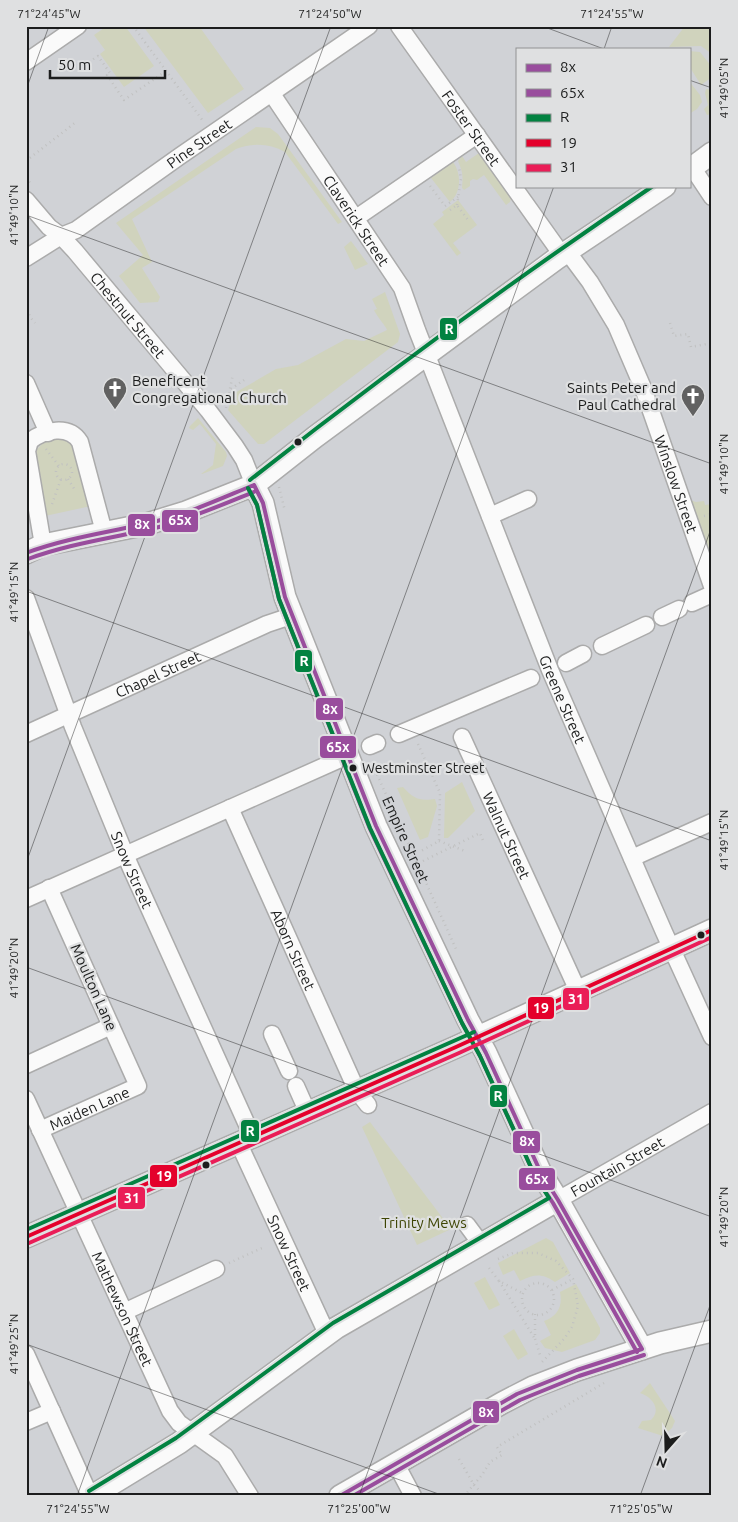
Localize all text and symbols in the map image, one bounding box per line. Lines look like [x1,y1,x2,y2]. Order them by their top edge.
text: 71°24'45"W [17,7,81,20]
text: 71°24'50"W [298,7,362,20]
text: 71°24'55"W [580,7,644,20]
scale bar [50,48,165,80]
legend [516,48,690,188]
text: 50 m [58,56,91,73]
text: 8x [560,58,576,75]
text: 41°49'05"N [717,58,730,118]
text: 65x [560,84,585,101]
street label: Foster Street [439,87,504,169]
text: R [560,108,569,125]
street label: Pine Street [163,115,235,171]
text: 19 [560,134,577,151]
text: 31 [560,158,577,175]
street label: Claverick Street [320,172,393,269]
text: 41°49'10"N [7,185,20,245]
street label: Chestnut Street [87,268,169,361]
line badge: R [439,317,458,341]
text: R [444,321,454,337]
place label: Beneficent Congregational Church [132,372,287,406]
church icon: Beneficent Congregational Church [102,376,128,410]
place label: Saints Peter and Paul Cathedral [567,379,676,413]
church icon: Saints Peter and Paul Cathedral [680,383,706,417]
street label: Winslow Street [652,433,701,535]
text: 41°49'10"N [717,434,730,494]
unlabelled marker [293,437,303,447]
line badge: 65x [161,509,199,533]
text: 65x [168,512,192,528]
line badge: 8x [127,513,156,537]
text: 8x [134,516,150,532]
text: 41°49'15"N [7,562,20,622]
street label: Chapel Street [113,647,203,701]
line badge: R [294,649,313,673]
text: R [299,653,309,669]
street label: Greene Street [536,653,589,746]
line badge: 8x [315,697,344,721]
text: 8x [322,701,338,717]
line badge: 65x [319,735,357,759]
text: 65x [326,739,350,755]
place label: Westminster Street [362,760,485,776]
marker: Westminster Street [348,763,358,773]
street label: Walnut Street [480,789,534,881]
street label: Empire Street [379,793,433,885]
text: 41°49'15"N [717,810,730,870]
street label: Snow Street [108,829,157,911]
street label: Aborn Street [268,906,319,993]
unlabelled marker [696,930,706,940]
text: 41°49'20"N [7,938,20,998]
street label: Moulton Lane [67,941,121,1033]
line badge: 31 [562,987,590,1011]
text: 31 [568,991,584,1007]
line badge: 19 [527,996,555,1020]
text: 19 [533,1000,549,1016]
street label: Maiden Lane [47,1083,132,1133]
line badge: R [489,1084,508,1108]
text: R [493,1088,503,1104]
line badge: R [240,1119,260,1143]
text: R [245,1123,255,1139]
line badge: 8x [512,1130,541,1154]
text: 8x [519,1133,535,1149]
street label: Fountain Street [567,1133,667,1200]
unlabelled marker [201,1160,211,1170]
line badge: 19 [149,1164,178,1188]
line badge: 65x [518,1167,556,1191]
text: 19 [156,1168,172,1184]
text: 65x [525,1171,549,1187]
line badge: 31 [117,1186,146,1210]
text: 41°49'20"N [717,1187,730,1247]
text: 31 [124,1190,140,1206]
street label: Snow Street [264,1212,314,1294]
park label: Trinity Mews [381,1214,467,1231]
street label: Mathewson Street [89,1249,157,1369]
text: 41°49'25"N [7,1314,20,1374]
line badge: 8x [472,1400,500,1424]
text: 8x [478,1404,494,1420]
north arrow [640,1424,690,1474]
text: N [654,1453,669,1472]
text: 71°24'55"W [46,1502,110,1515]
text: 71°25'00"W [327,1502,391,1515]
text: 71°25'05"W [609,1502,673,1515]

